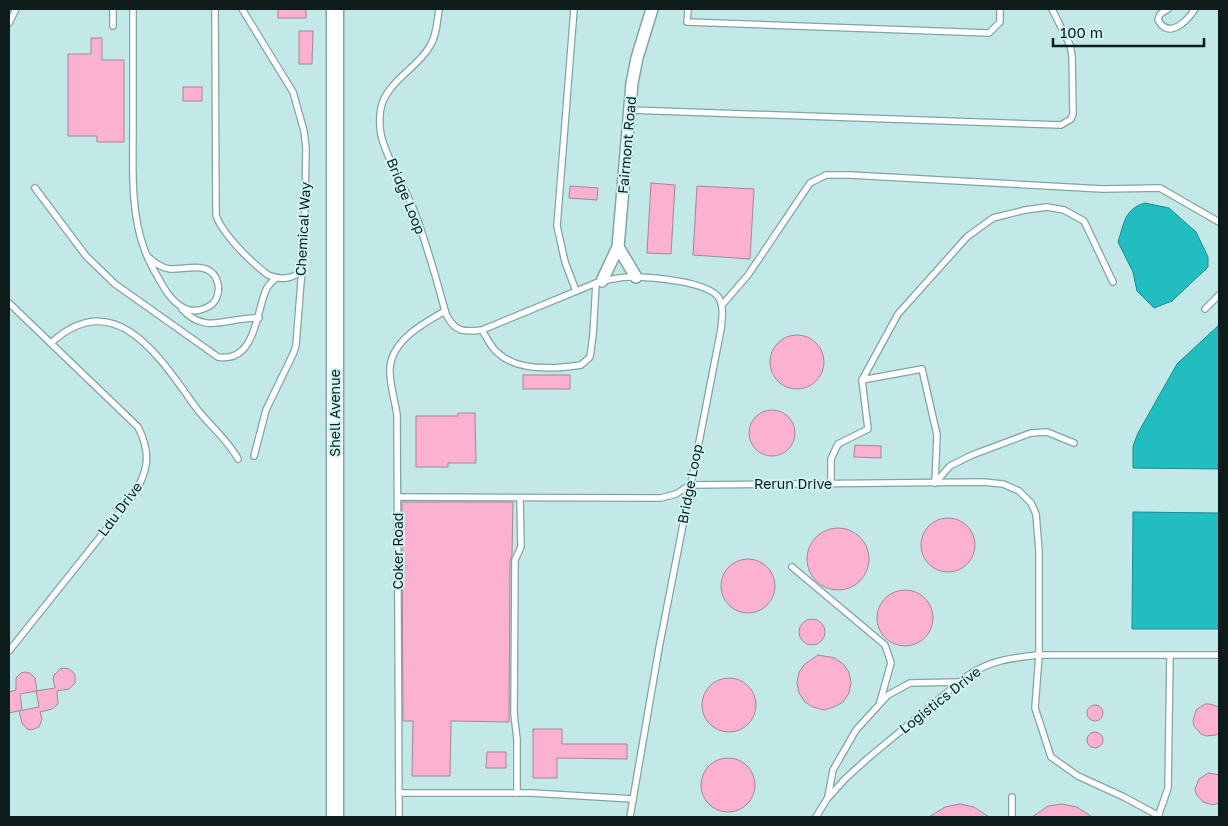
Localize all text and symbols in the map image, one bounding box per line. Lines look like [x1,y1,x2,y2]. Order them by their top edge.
scale bar [1053,15,1204,47]
text: 100 m [1060,23,1103,41]
street label: Fairmont Road [614,95,639,194]
street label: Bridge Loop [383,155,429,236]
street label: Chemical Way [292,181,313,276]
street label: Shell Avenue [326,369,343,457]
street label: Bridge Loop [673,443,706,525]
street label: Rerun Drive [754,475,832,492]
street label: Ldu Drive [94,478,145,539]
street label: Coker Road [389,513,406,589]
street label: Logistics Drive [896,663,984,737]

